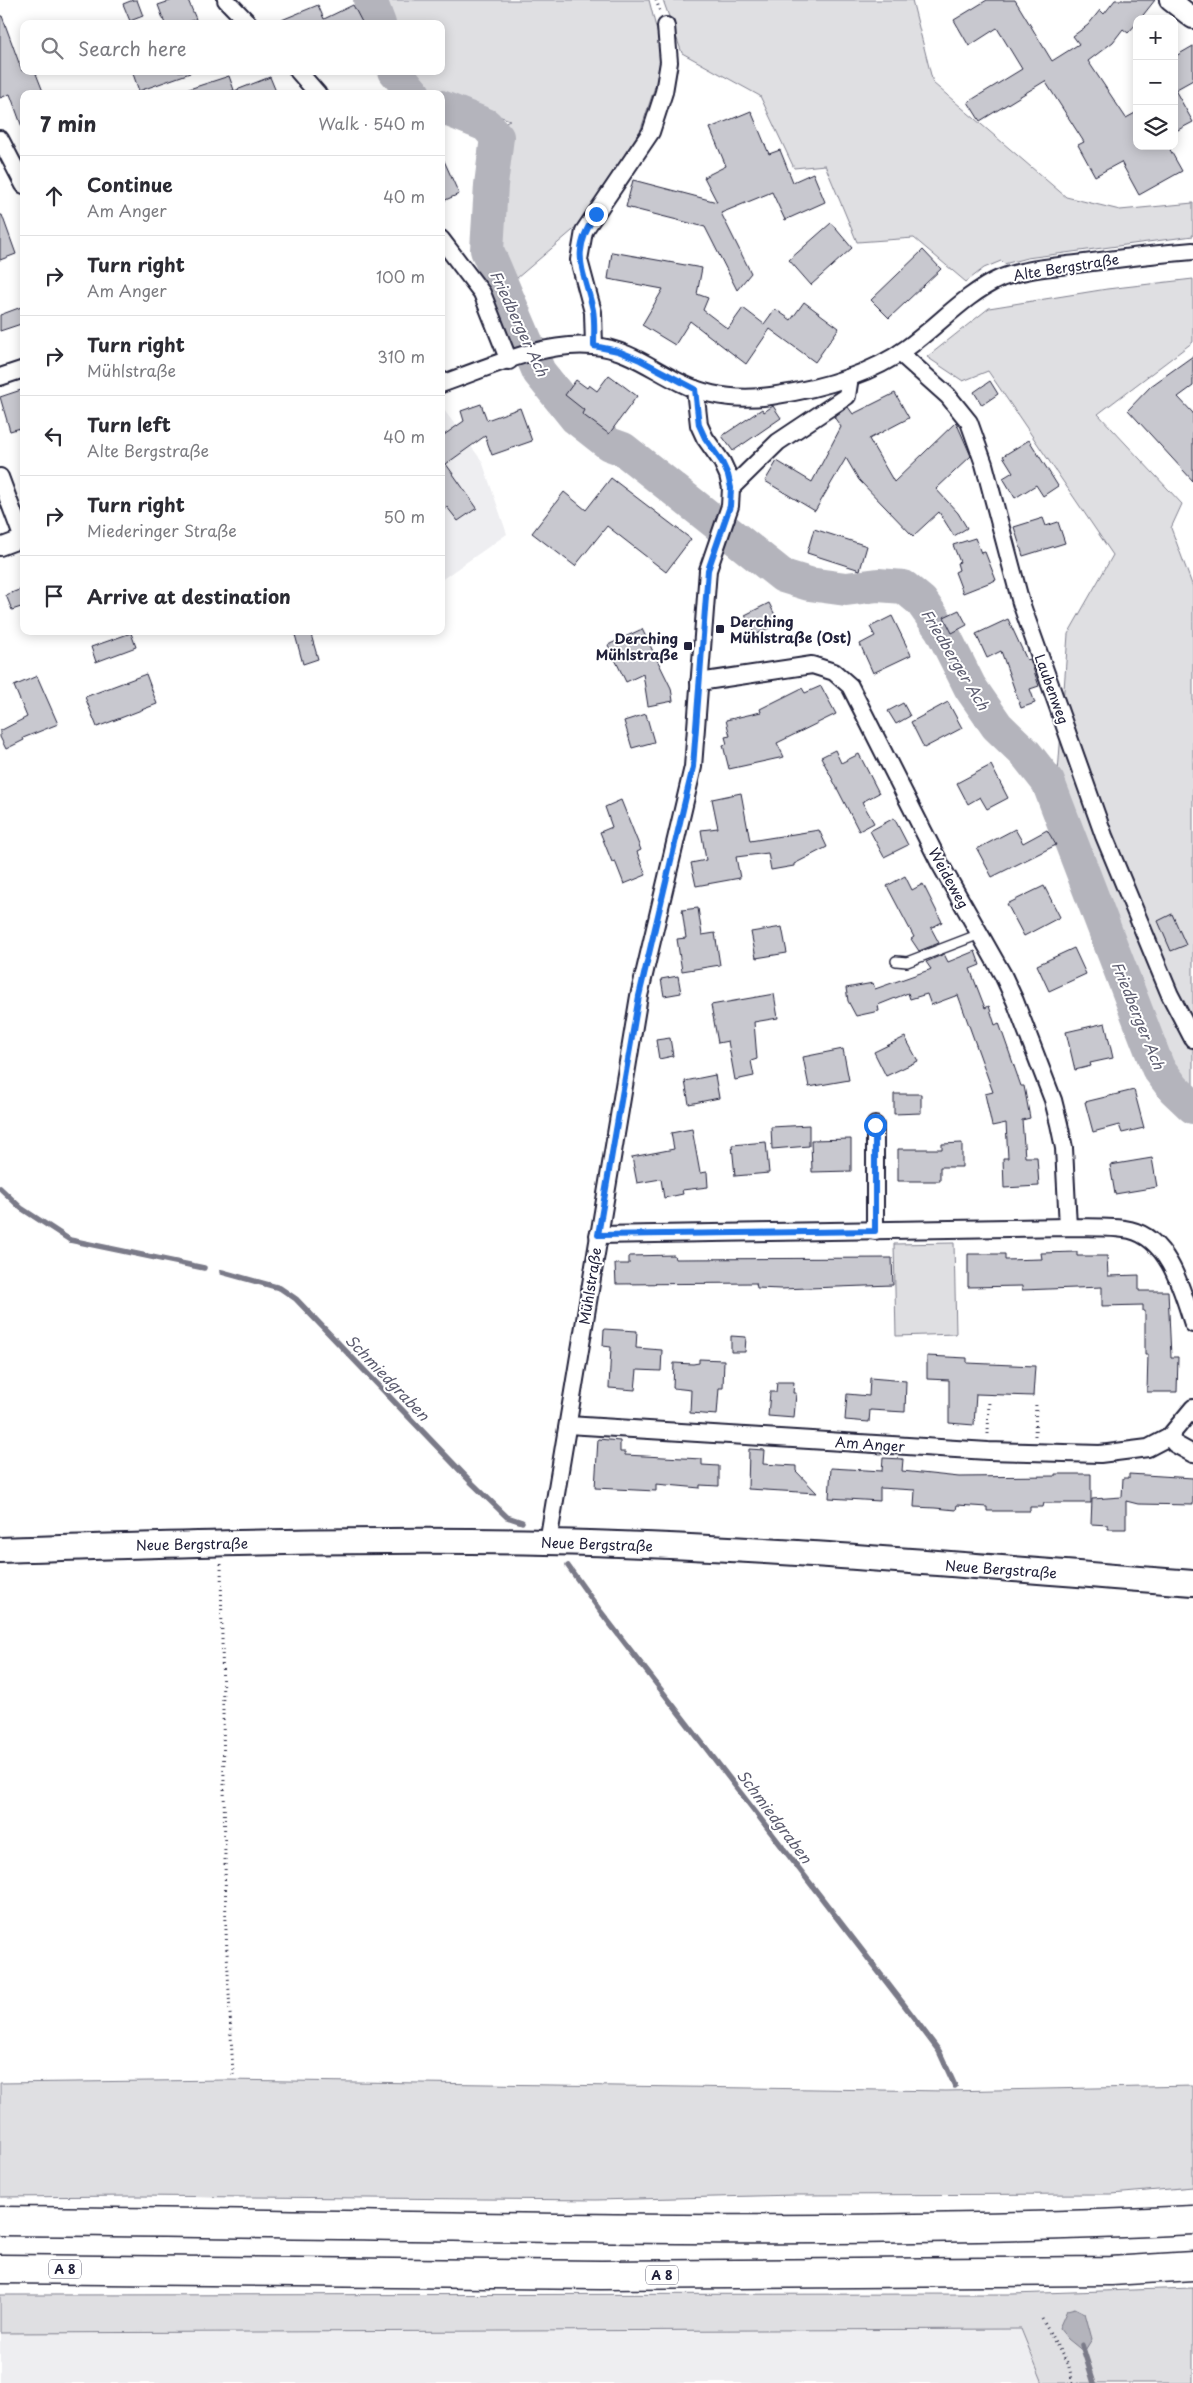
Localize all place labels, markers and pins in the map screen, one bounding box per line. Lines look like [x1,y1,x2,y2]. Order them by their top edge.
place label: Derching Mühlstraße (Ost) [730,611,852,648]
marker: Derching Mühlstraße (Ost) [714,623,726,635]
place label: Derching Mühlstraße [596,628,678,665]
marker: Derching Mühlstraße [682,640,694,652]

